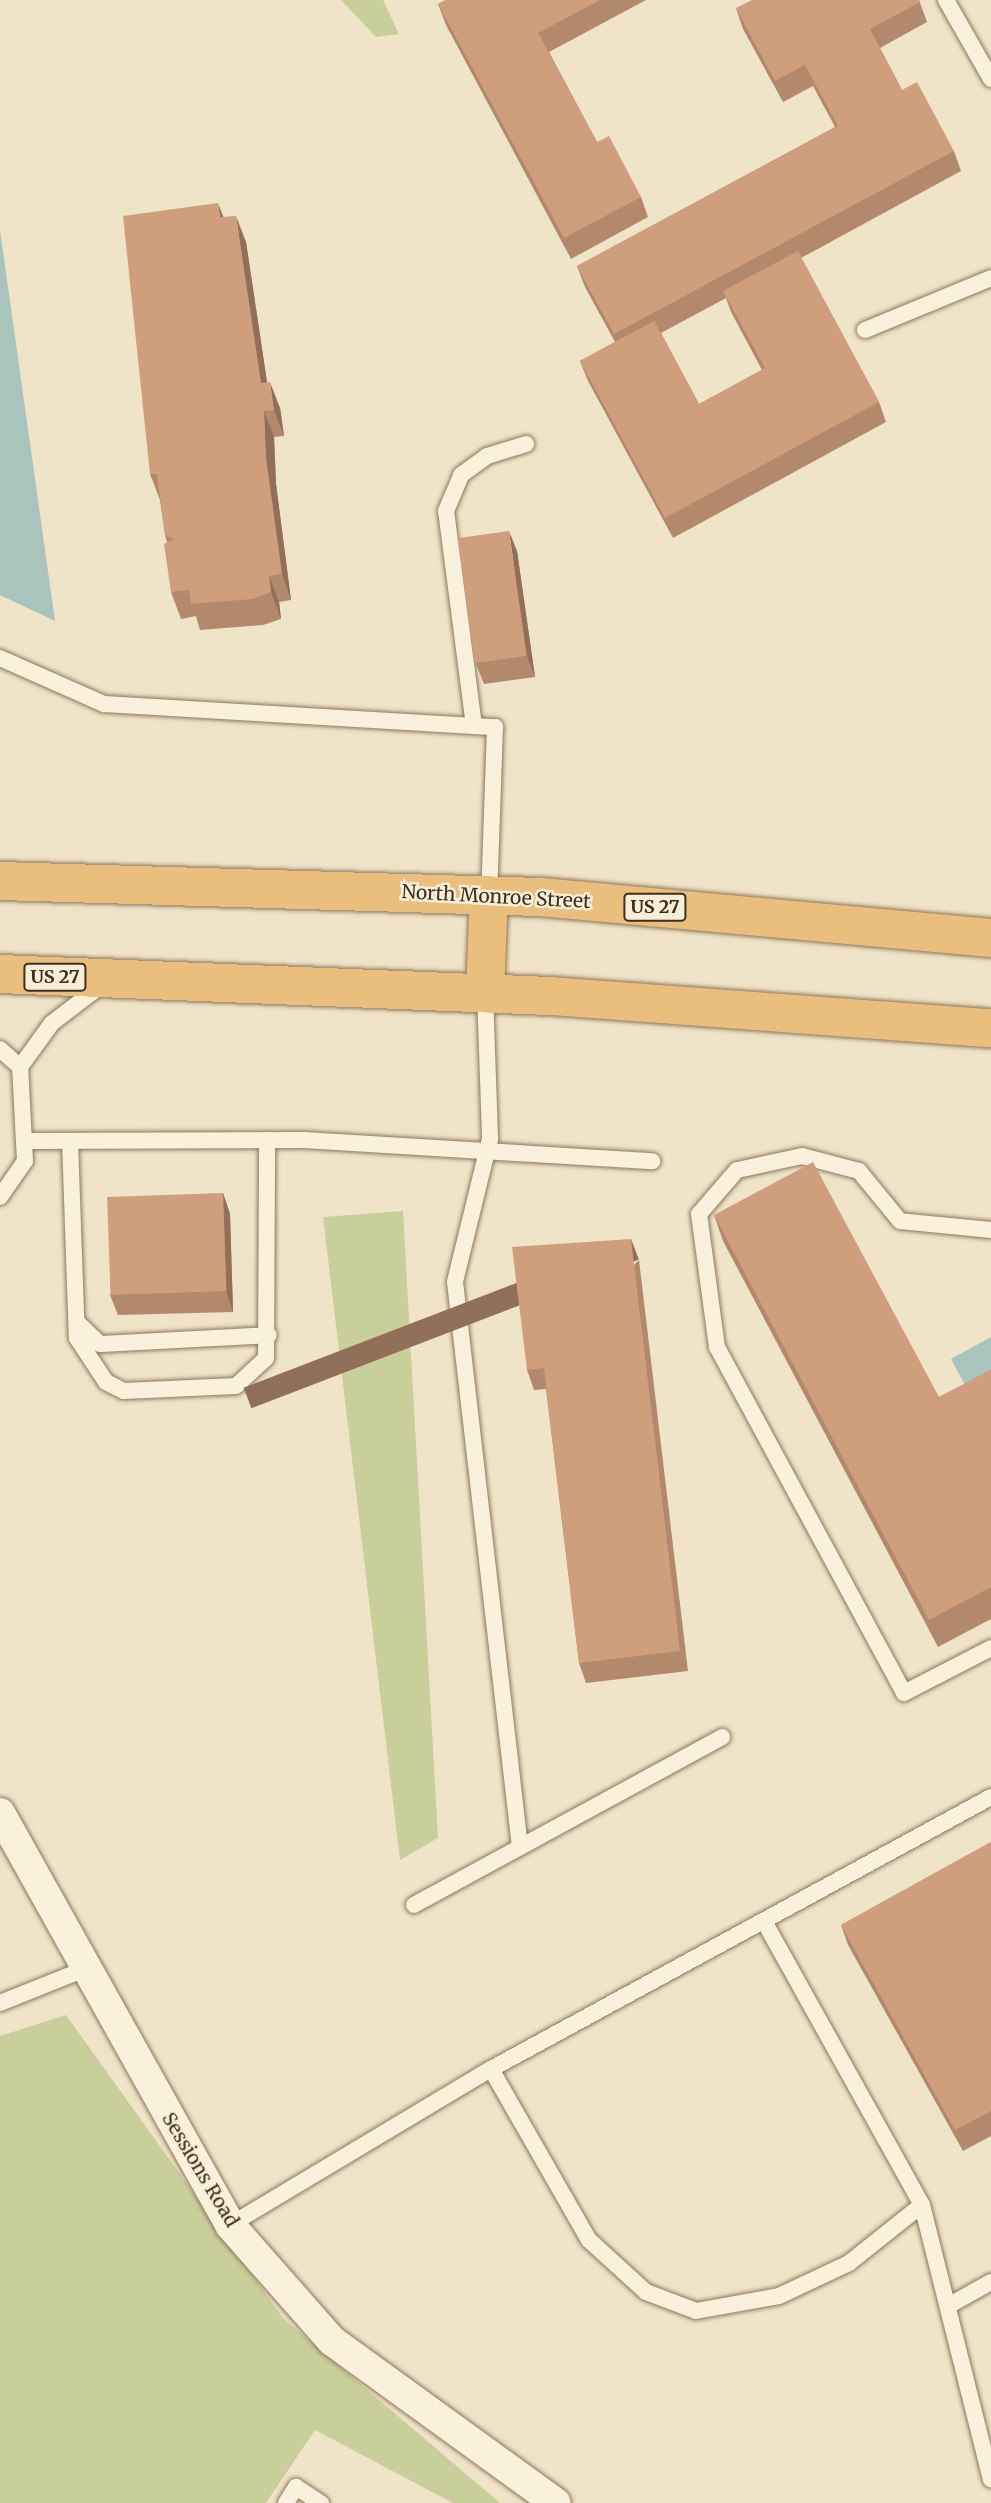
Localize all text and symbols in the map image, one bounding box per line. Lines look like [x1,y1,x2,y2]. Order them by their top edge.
street label: North Monroe Street [401,881,591,913]
road number: US 27 [622,893,688,922]
road number: US 27 [22,962,88,992]
street label: Sessions Road [157,2109,243,2231]

